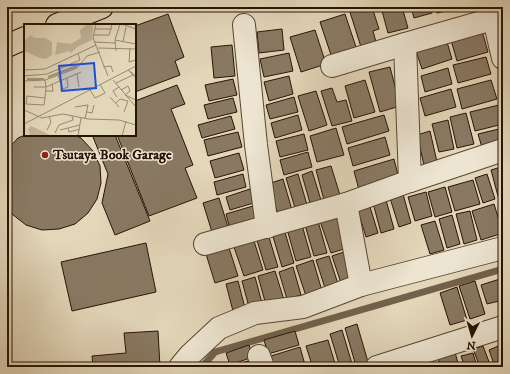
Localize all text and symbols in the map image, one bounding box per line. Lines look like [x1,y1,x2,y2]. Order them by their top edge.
inset map [24,24,136,136]
place label: Tsutaya Book Garage [52,146,172,164]
marker: Tsutaya Book Garage [40,150,50,160]
north arrow [452,316,492,356]
text: N [466,338,476,352]

